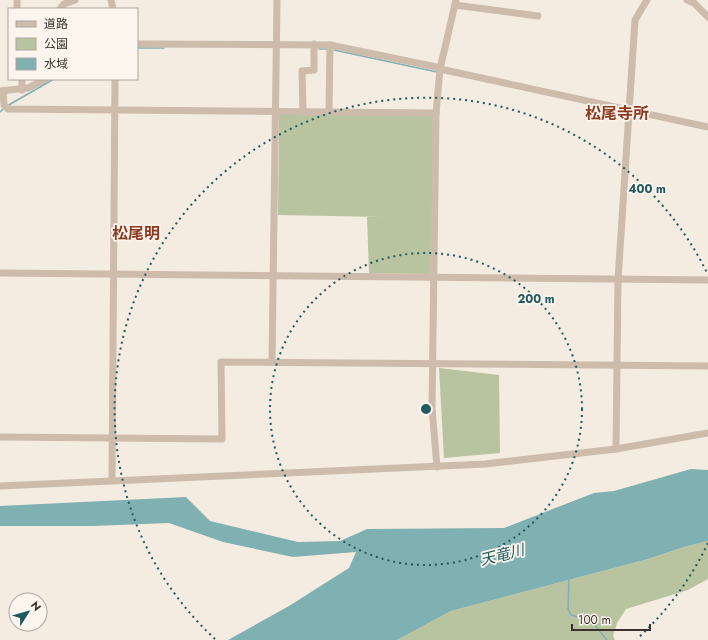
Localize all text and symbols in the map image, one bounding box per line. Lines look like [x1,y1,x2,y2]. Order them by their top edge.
legend [8,8,138,80]
text: 道路 [44,15,68,33]
text: 公園 [44,35,68,53]
text: 水域 [44,55,68,73]
district label: 松尾寺所 [585,102,649,125]
text: 400 m [628,180,666,198]
district label: 松尾明 [112,222,160,245]
text: 200 m [517,290,555,308]
centre of rings [419,402,433,416]
water label: 天竜川 [477,538,528,571]
north arrow [8,592,48,632]
text: N [27,598,45,614]
scale bar [572,606,650,632]
text: 100 m [578,611,611,629]

